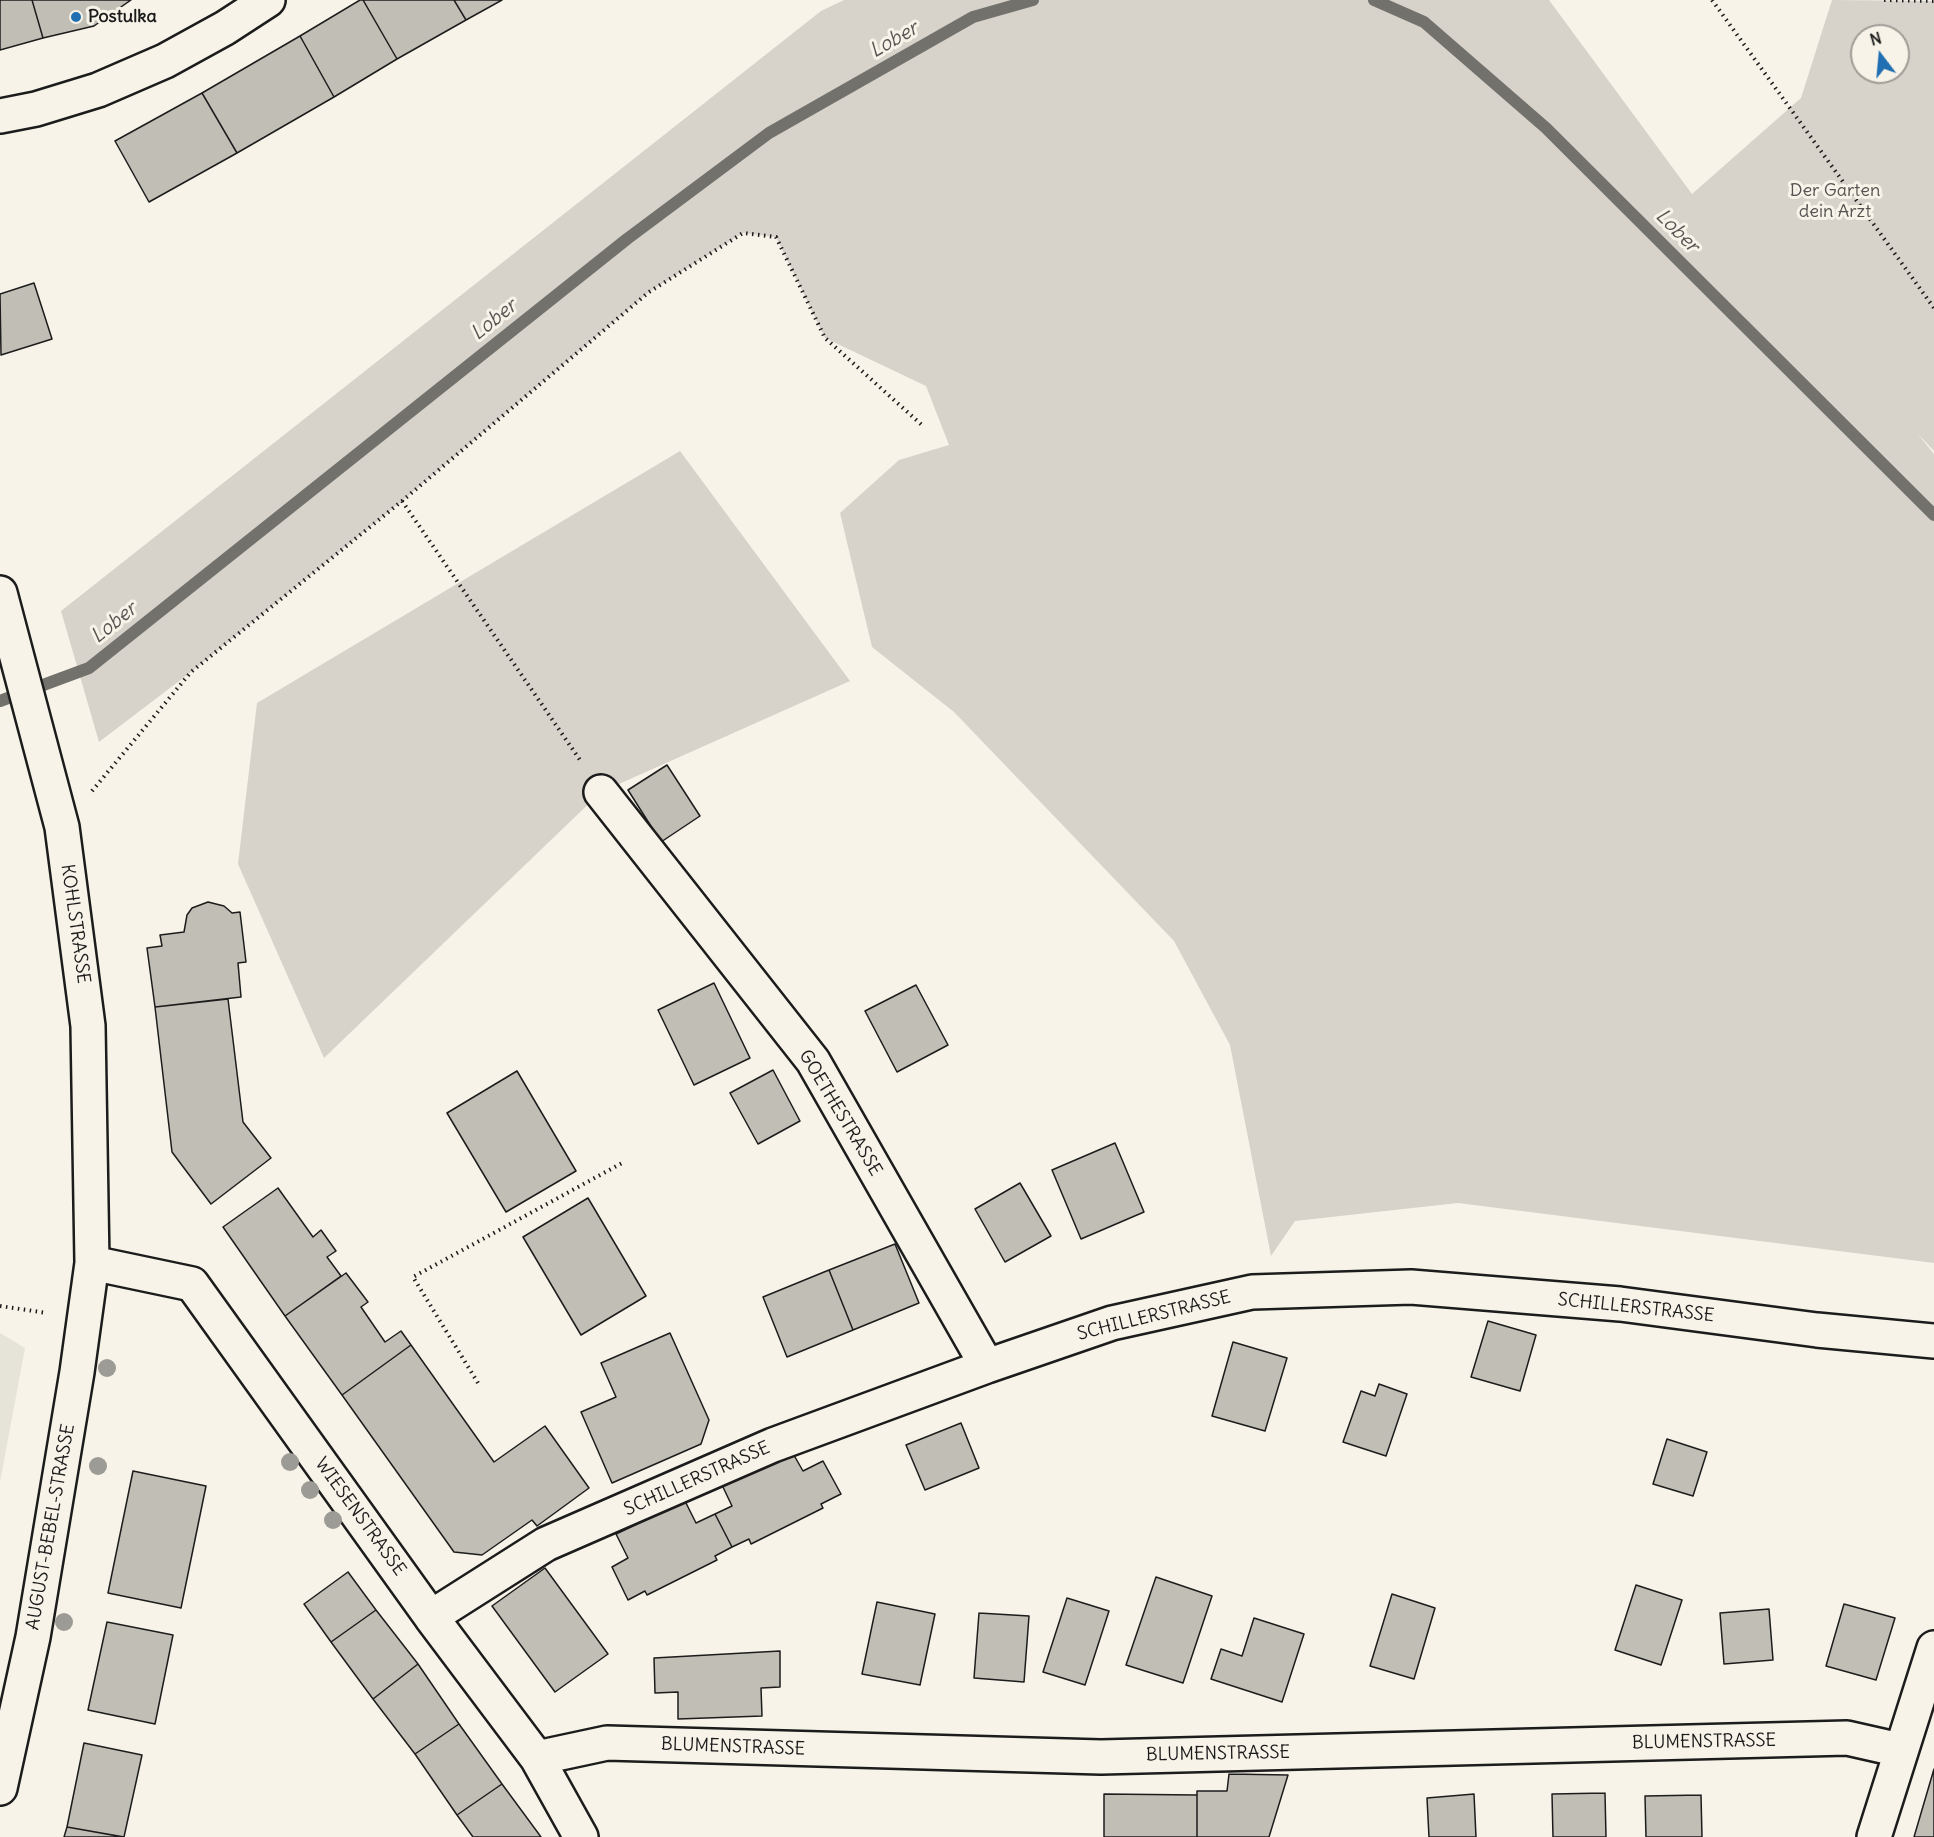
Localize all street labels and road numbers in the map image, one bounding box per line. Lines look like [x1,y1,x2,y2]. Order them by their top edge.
street label: KOHLSTRASSE [56,863,94,985]
street label: GOETHESTRASSE [794,1046,886,1180]
street label: SCHILLERSTRASSE [1075,1287,1233,1345]
street label: SCHILLERSTRASSE [1557,1289,1715,1327]
street label: AUGUST-BEBEL-STRASSE [22,1422,80,1632]
street label: SCHILLERSTRASSE [621,1437,773,1521]
street label: WIESENSTRASSE [310,1454,410,1580]
street label: BLUMENSTRASSE [1632,1730,1776,1754]
street label: BLUMENSTRASSE [661,1734,805,1760]
street label: BLUMENSTRASSE [1146,1742,1290,1766]

